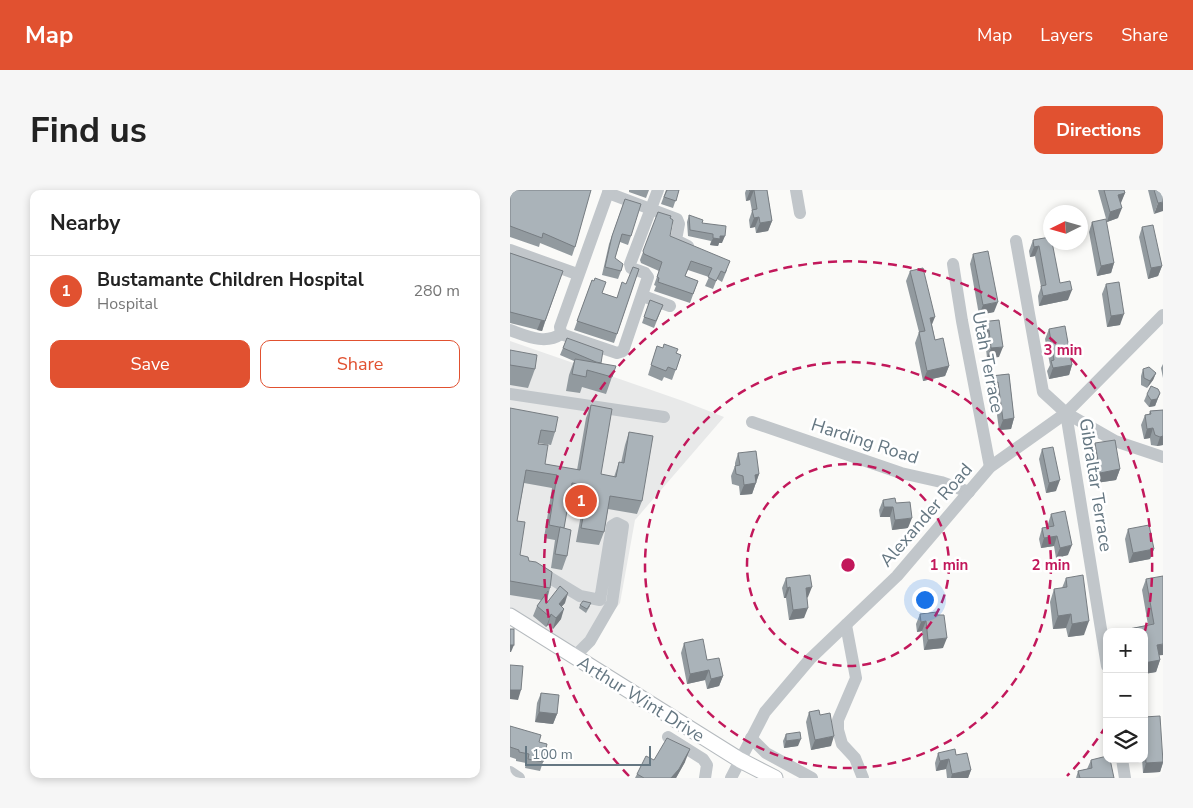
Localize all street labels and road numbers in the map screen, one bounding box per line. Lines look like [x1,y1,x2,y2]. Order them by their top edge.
street label: Utah Terrace [966,309,1010,415]
street label: Harding Road [808,412,922,470]
street label: Gibraltar Terrace [1074,417,1118,553]
street label: Alexander Road [874,458,978,572]
street label: Arthur Wint Drive [573,650,709,748]

